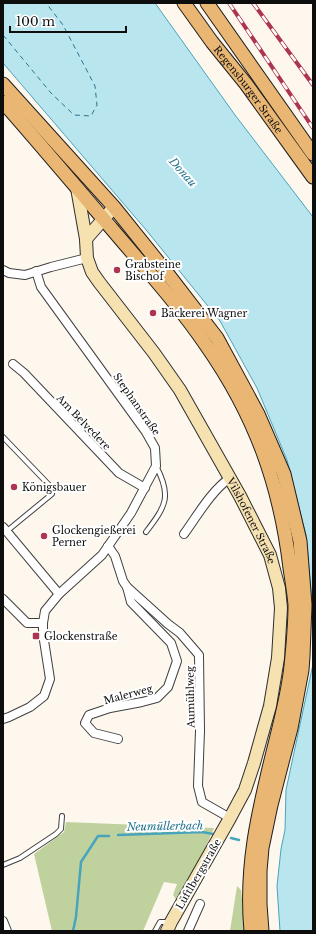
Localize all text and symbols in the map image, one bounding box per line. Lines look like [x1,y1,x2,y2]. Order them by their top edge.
scale bar [10,8,126,34]
text: 100 m [16,14,55,29]
street label: Regensburger Straße [211,43,286,136]
water label: Donau [166,154,200,190]
place label: Grabsteine Bischof [125,258,181,283]
marker: Grabsteine Bischof [112,265,122,275]
place label: Bäckerei Wagner [161,307,247,320]
marker: Bäckerei Wagner [148,308,158,318]
street label: Stephanstraße [110,371,163,438]
street label: Am Belvedere [53,391,114,453]
street label: Vilshofener Straße [223,474,278,566]
place label: Königsbauer [22,481,86,494]
marker: Königsbauer [9,482,19,492]
place label: Glockengießerei Perner [52,524,136,549]
marker: Glockengießerei Perner [39,531,49,541]
place label: Glockenstraße [44,630,118,643]
marker: Glockenstraße [31,631,41,641]
street label: Aumühlweg [183,665,198,729]
street label: Malerweg [102,681,155,707]
water label: Neumüllerbach [126,818,203,834]
street label: Lüftlbergstraße [173,836,224,912]

